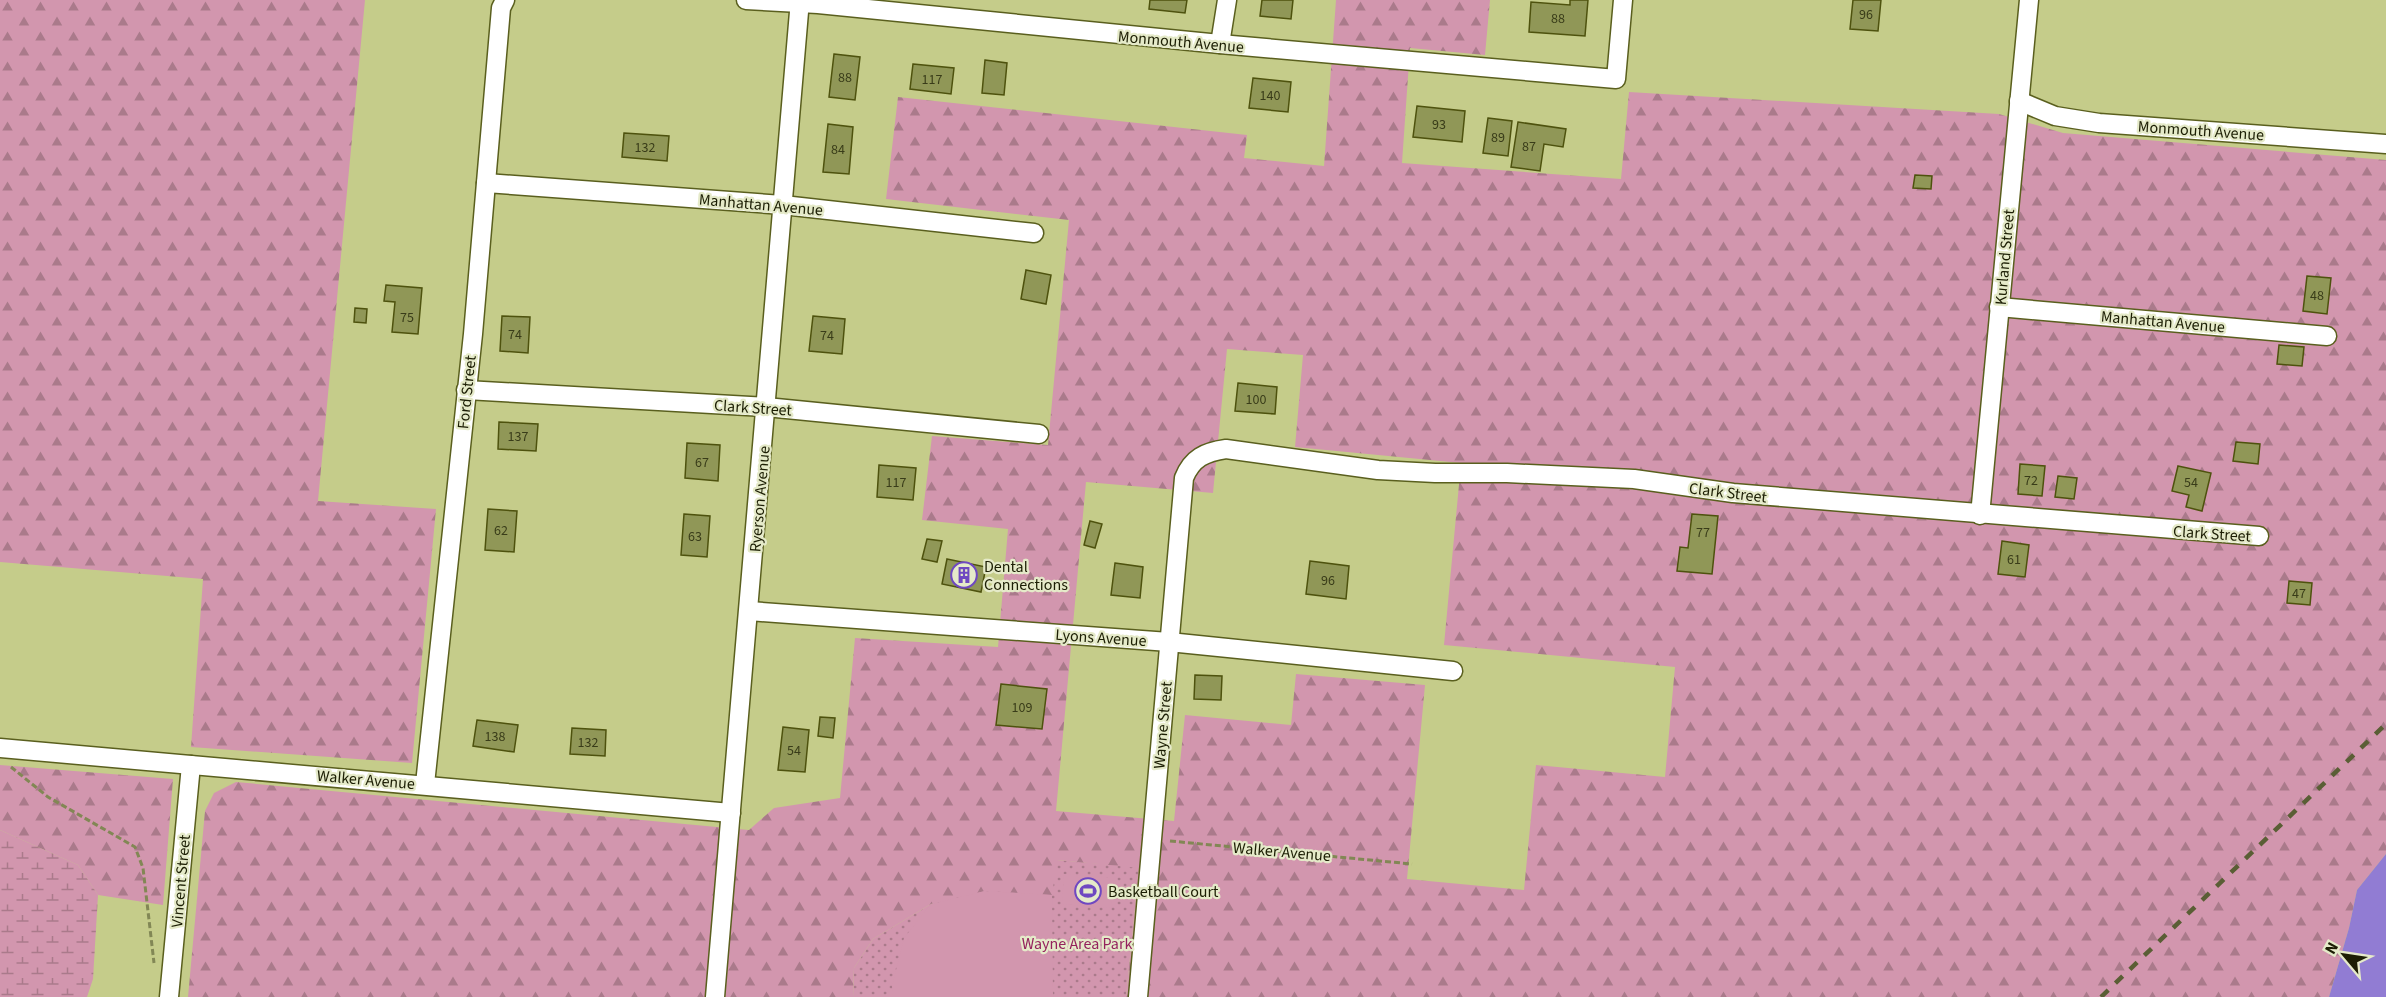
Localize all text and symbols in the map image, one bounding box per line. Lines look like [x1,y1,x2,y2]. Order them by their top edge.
house number: 96 [1859,5,1873,25]
house number: 88 [1551,9,1565,29]
street label: Monmouth Avenue [1117,26,1245,58]
house number: 88 [838,68,852,88]
house number: 117 [922,70,942,90]
house number: 140 [1260,86,1280,106]
house number: 93 [1432,115,1446,135]
street label: Monmouth Avenue [2137,116,2265,146]
house number: 89 [1491,128,1505,148]
house number: 87 [1522,137,1536,157]
house number: 132 [635,138,655,158]
house number: 84 [831,140,845,160]
street label: Manhattan Avenue [698,189,824,221]
street label: Kurland Street [1990,208,2020,306]
house number: 48 [2310,286,2324,306]
street label: Manhattan Avenue [2100,306,2226,338]
house number: 75 [400,308,414,328]
house number: 74 [508,325,522,345]
house number: 74 [820,326,834,346]
street label: Ford Street [452,354,482,430]
house number: 100 [1246,390,1266,410]
street label: Clark Street [713,394,793,422]
house number: 137 [508,427,528,447]
street label: Ryerson Avenue [744,445,776,553]
house number: 67 [695,453,709,473]
house number: 72 [2024,471,2038,491]
house number: 117 [886,473,906,493]
house number: 54 [2184,473,2198,493]
street label: Clark Street [1688,477,1769,509]
street label: Clark Street [2172,520,2252,548]
house number: 62 [494,521,508,541]
house number: 77 [1696,523,1710,543]
house number: 63 [688,527,702,547]
house number: 61 [2007,550,2021,570]
place label: Dental Connections [984,556,1068,596]
building icon: Dental Connections [949,560,979,590]
house number: 96 [1321,571,1335,591]
house number: 47 [2292,584,2306,604]
street label: Lyons Avenue [1055,624,1147,652]
street label: Wayne Street [1148,680,1178,770]
house number: 109 [1012,698,1032,718]
house number: 138 [485,727,505,747]
house number: 132 [578,733,598,753]
house number: 54 [787,741,801,761]
street label: Walker Avenue [316,765,416,795]
street label: Vincent Street [166,833,196,929]
street label: Walker Avenue [1232,837,1332,867]
sports icon: Basketball Court [1073,876,1103,906]
place label: Basketball Court [1108,881,1219,903]
north arrow [2314,925,2374,985]
park label: Wayne Area Park [1022,933,1132,955]
text: N [2320,938,2344,958]

